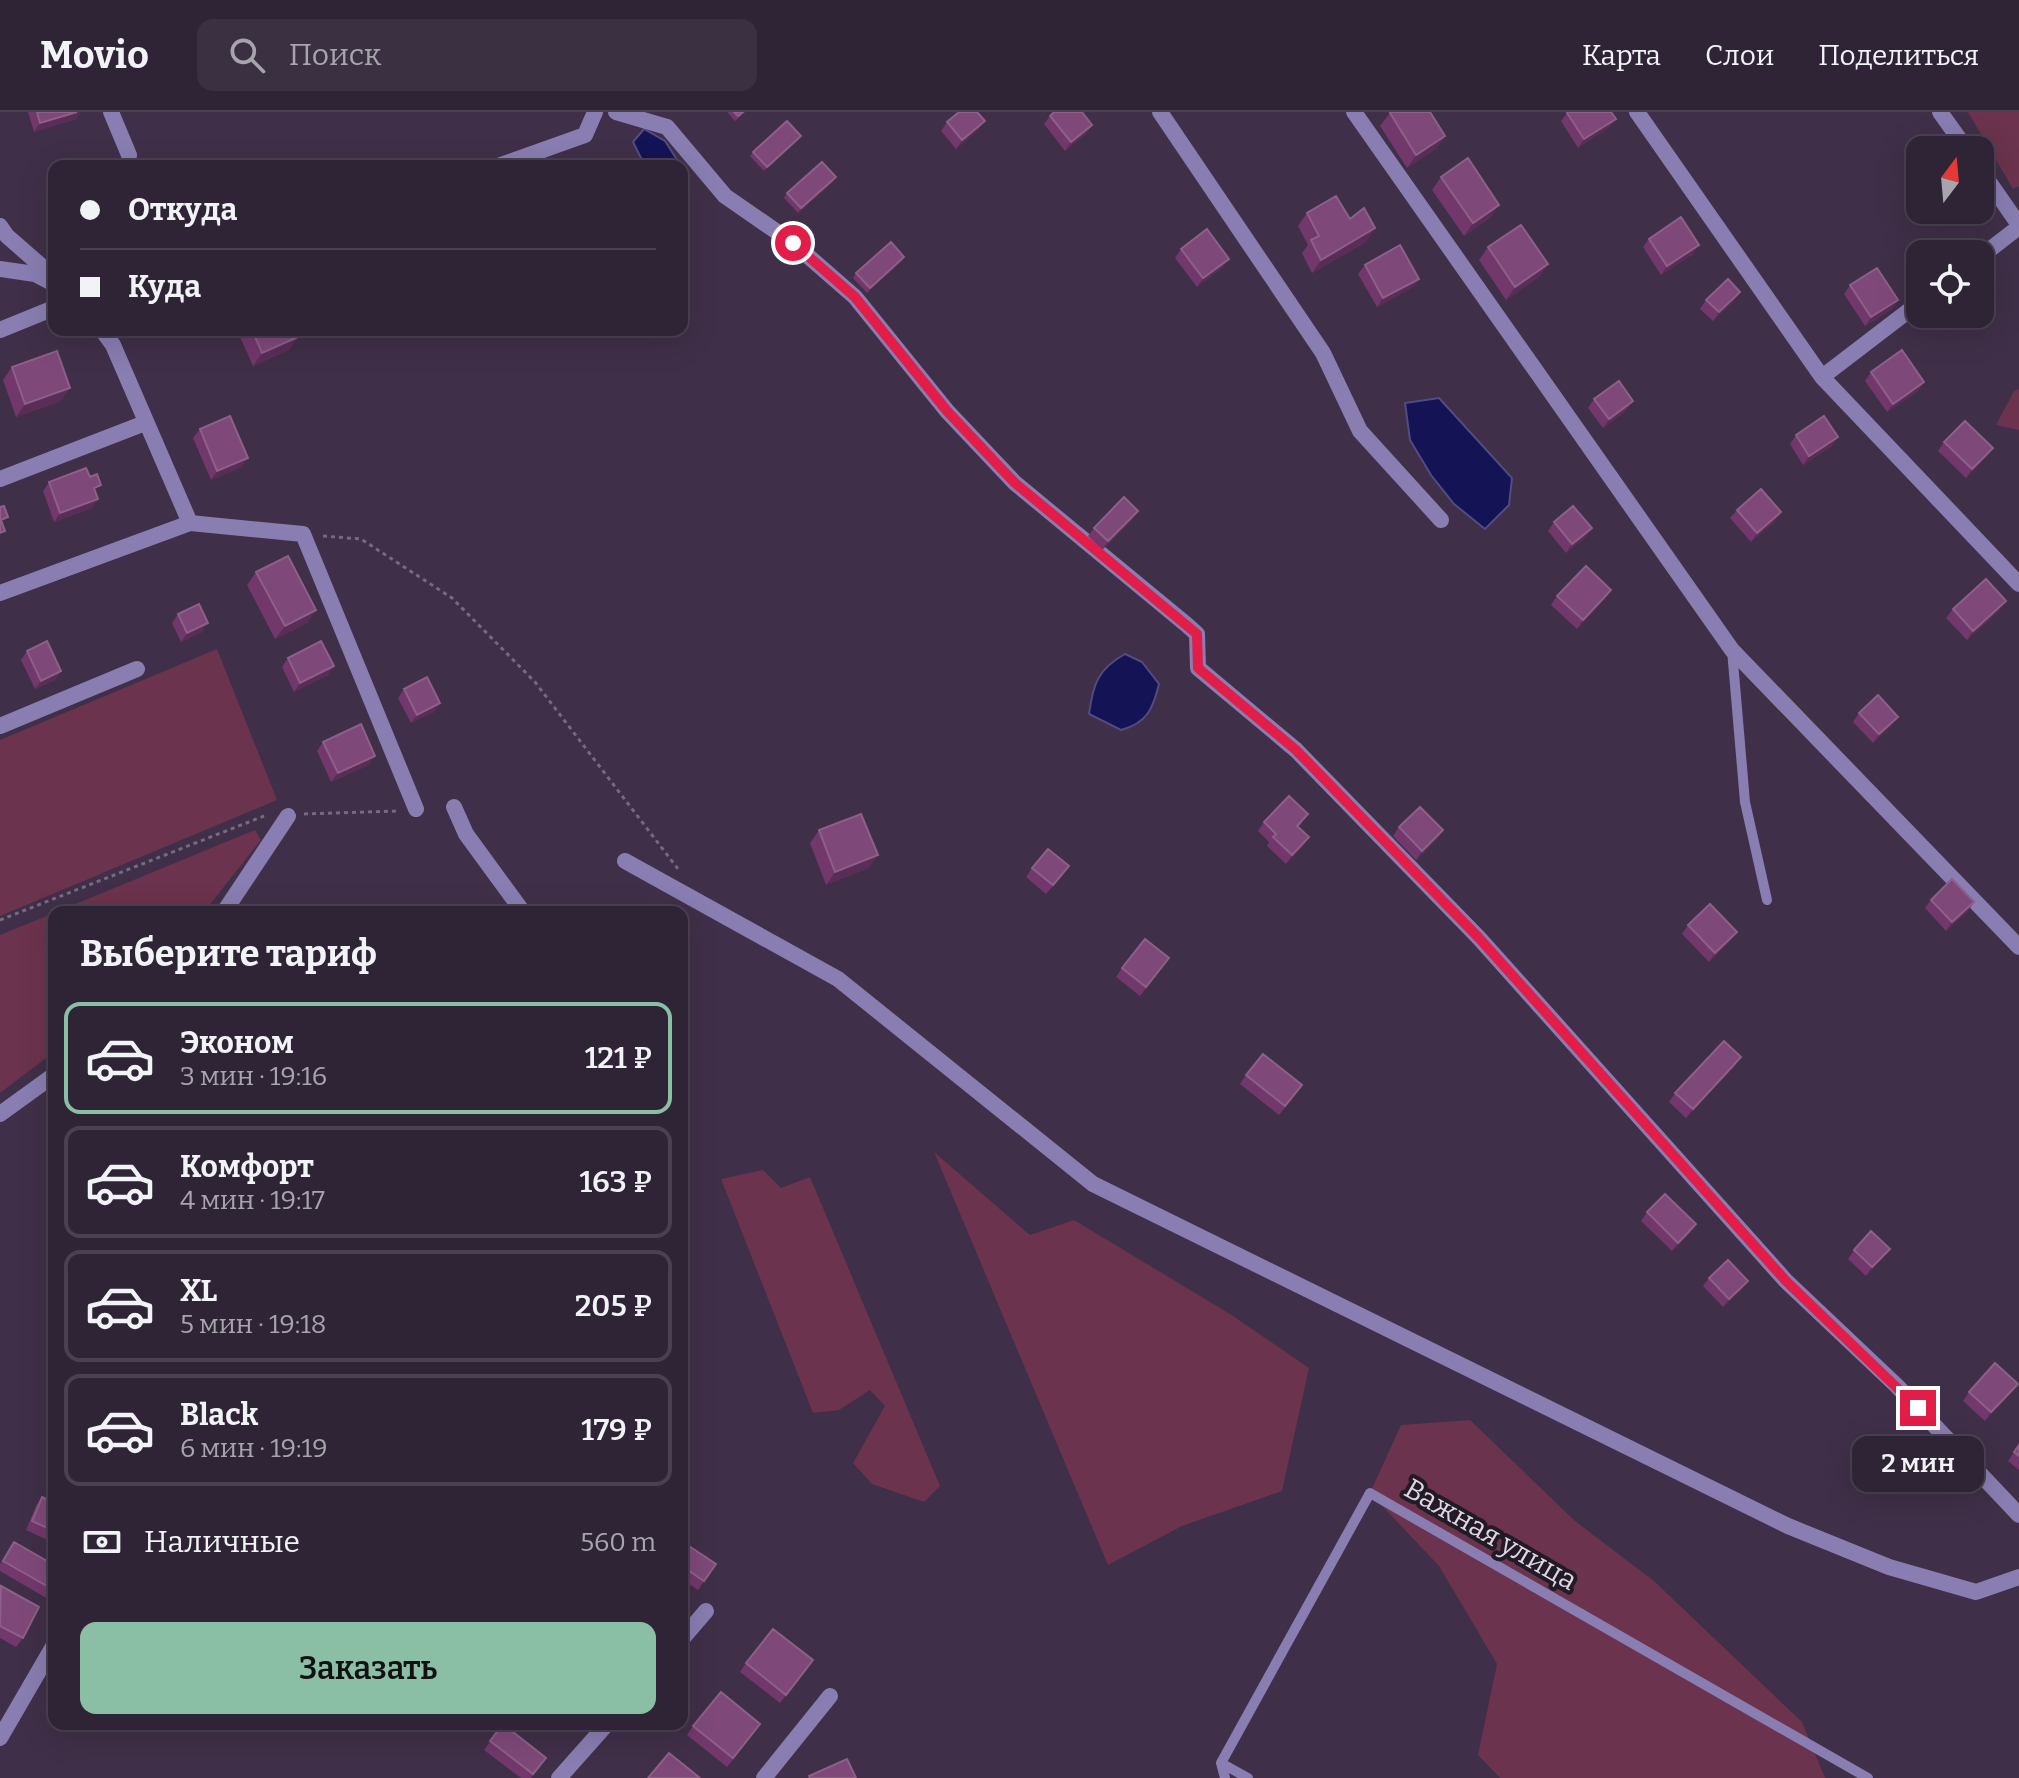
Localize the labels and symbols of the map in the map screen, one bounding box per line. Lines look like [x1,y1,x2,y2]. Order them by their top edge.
north arrow [1906,136,1994,224]
route start [775,225,811,261]
route end [1900,1390,1936,1426]
callout: 2 мин [1852,1436,1984,1492]
street label: Важная улица [1399,1472,1583,1597]

